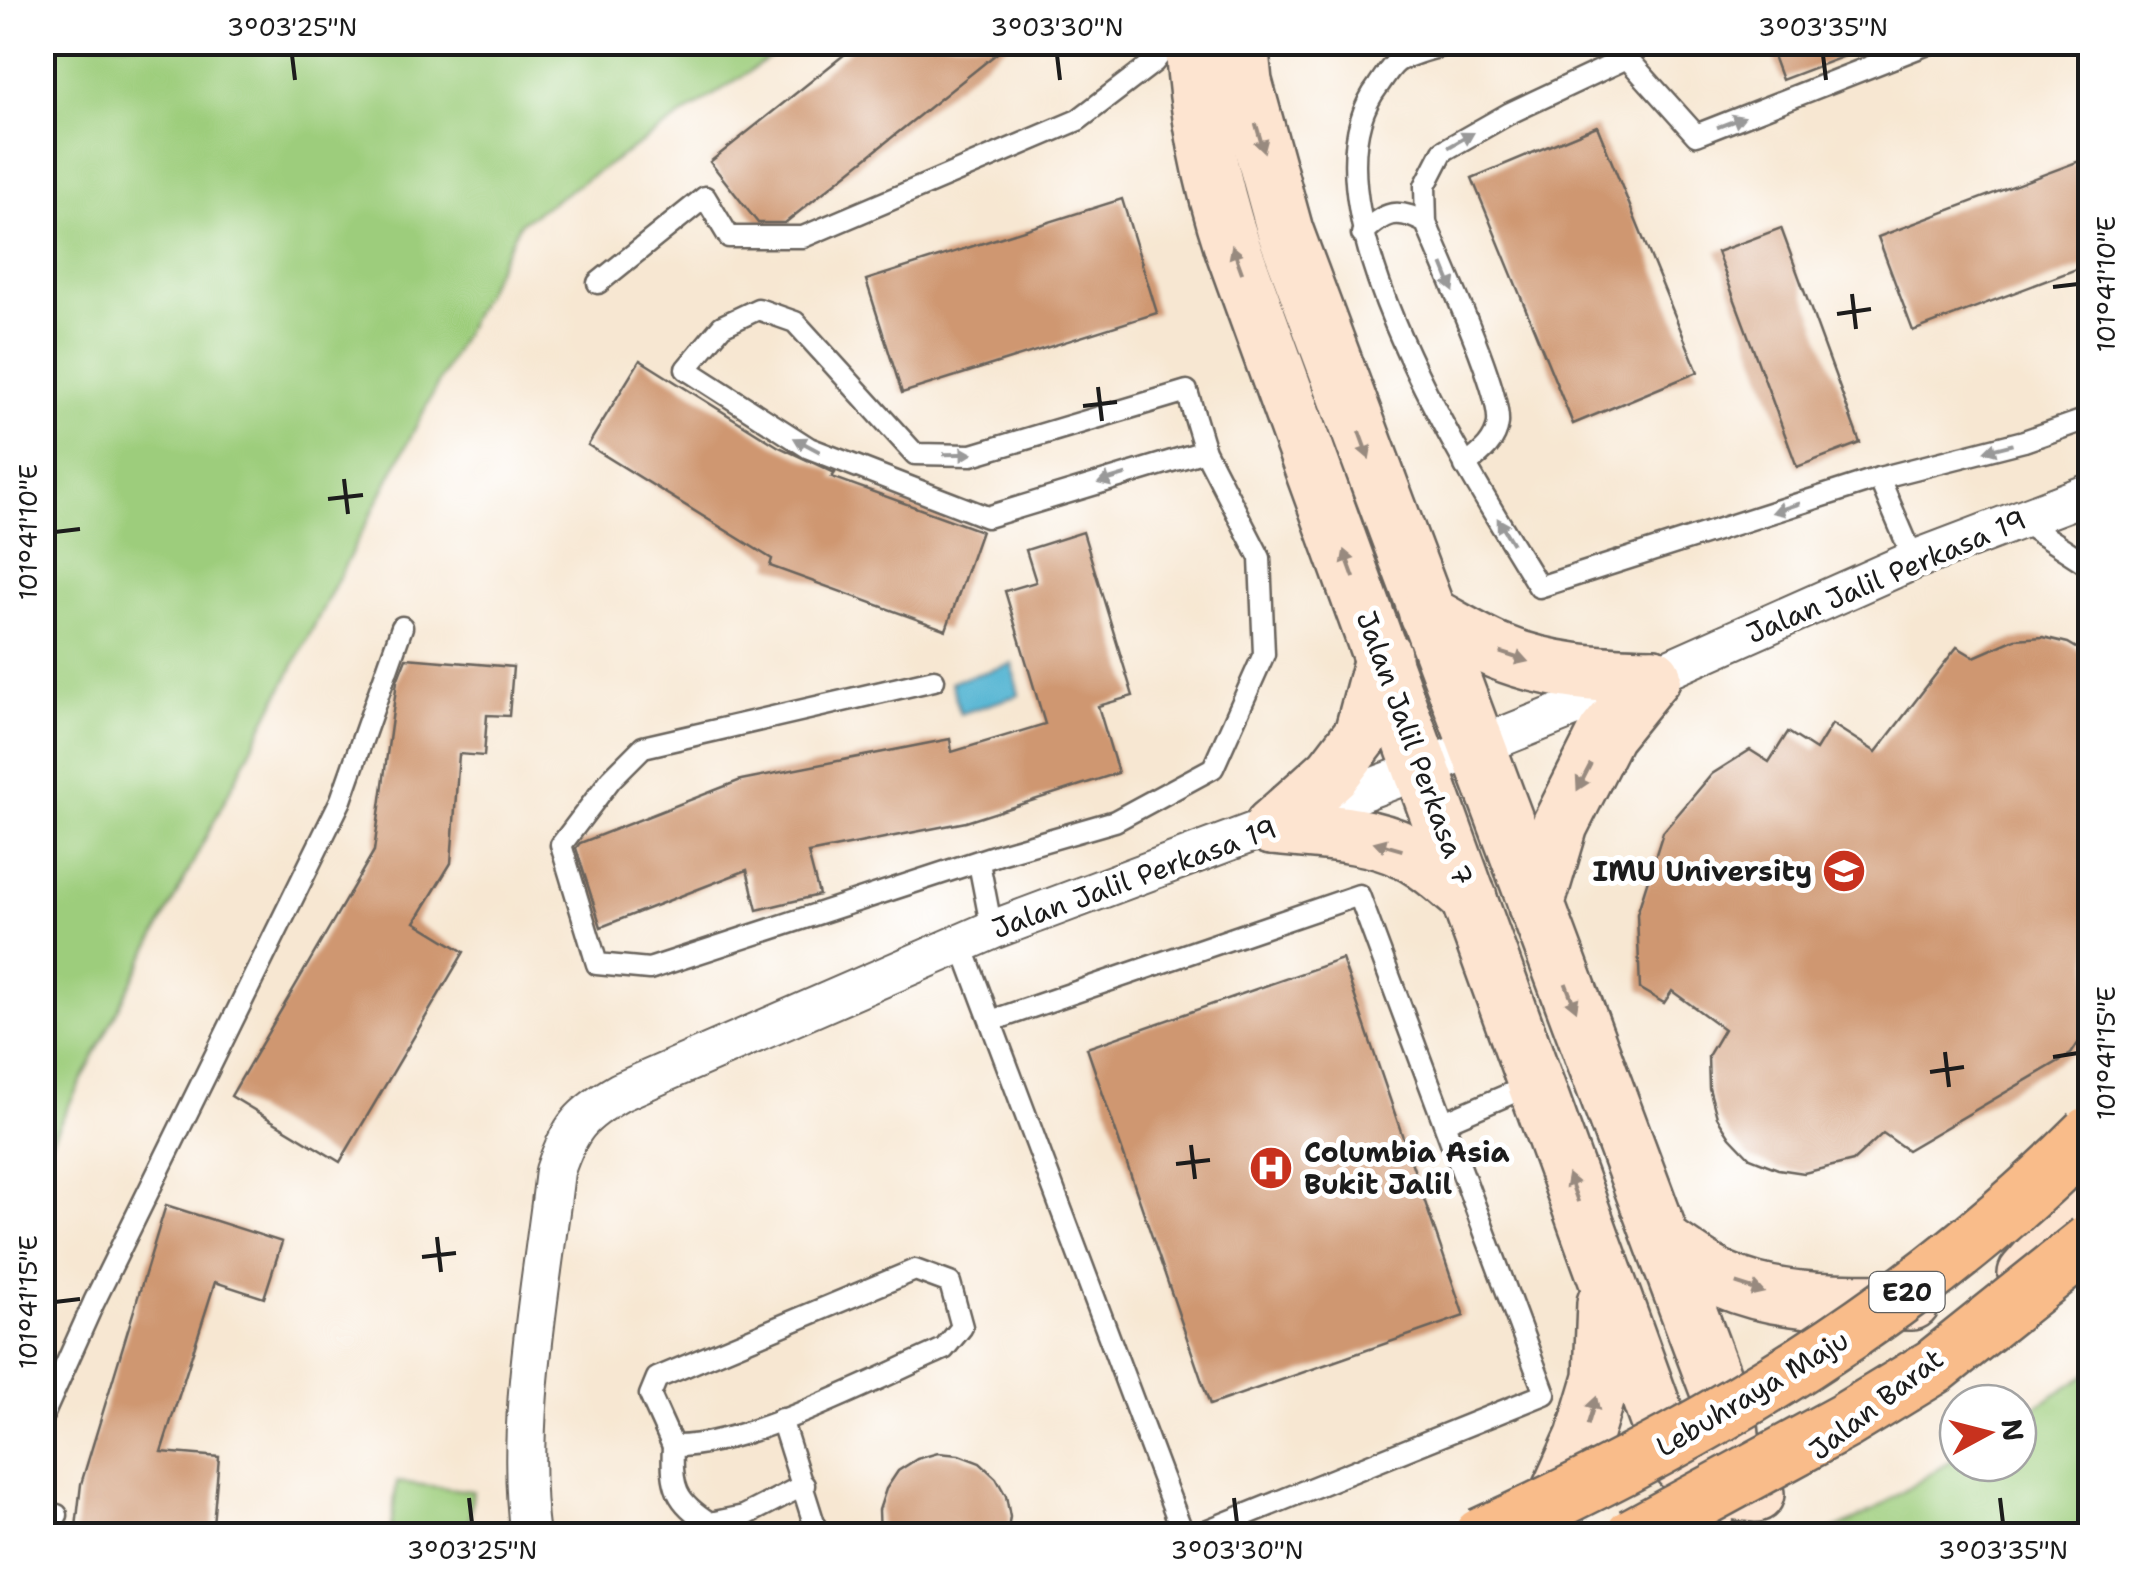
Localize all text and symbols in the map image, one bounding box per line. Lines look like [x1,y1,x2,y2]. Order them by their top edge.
text: 3°03'25"N [227,10,357,44]
text: 3°03'30"N [990,10,1124,44]
text: 3°03'35"N [1758,10,1888,44]
one-way arrow [1716,113,1746,129]
one-way arrow [1253,123,1268,154]
one-way arrow [1447,132,1475,150]
text: 101°41'10"E [2089,216,2123,352]
one-way arrow [1229,243,1244,273]
one-way arrow [1441,263,1457,293]
one-way arrow [1357,431,1372,461]
one-way arrow [792,436,821,453]
one-way arrow [1982,441,2013,456]
one-way arrow [943,446,975,462]
text: 101°41'10"E [11,464,45,600]
one-way arrow [1096,472,1127,487]
street label: Jalan Jalil Perkasa 19 [1741,500,2031,652]
one-way arrow [1771,502,1801,517]
one-way arrow [1497,517,1514,545]
one-way arrow [1341,548,1356,578]
street label: Jalan Jalil Perkasa 7 [1348,606,1482,890]
one-way arrow [1500,650,1530,665]
one-way arrow [1576,763,1593,792]
street label: Jalan Jalil Perkasa 19 [987,809,1281,947]
one-way arrow [1373,838,1403,853]
school or university icon: IMU University [1821,848,1867,894]
place label: IMU University [1592,852,1812,890]
one-way arrow [1563,983,1579,1013]
text: 101°41'15"E [2089,986,2123,1120]
place label: Columbia Asia Bukit Jalil [1304,1133,1510,1203]
hospital icon: Columbia Asia Bukit Jalil [1248,1145,1294,1191]
one-way arrow [1565,1173,1580,1203]
text: 101°41'15"E [11,1235,45,1369]
road number: E20 [1870,1272,1944,1312]
one-way arrow [1735,1282,1765,1297]
street label: Lebuhraya Maju [1649,1320,1855,1466]
street label: Jalan Barat [1801,1340,1951,1468]
north arrow [1938,1383,2038,1483]
one-way arrow [1585,1395,1600,1426]
text: N [1993,1417,2033,1443]
text: 3°03'25"N [407,1533,537,1567]
text: 3°03'30"N [1170,1533,1304,1567]
text: 3°03'35"N [1938,1533,2068,1567]

